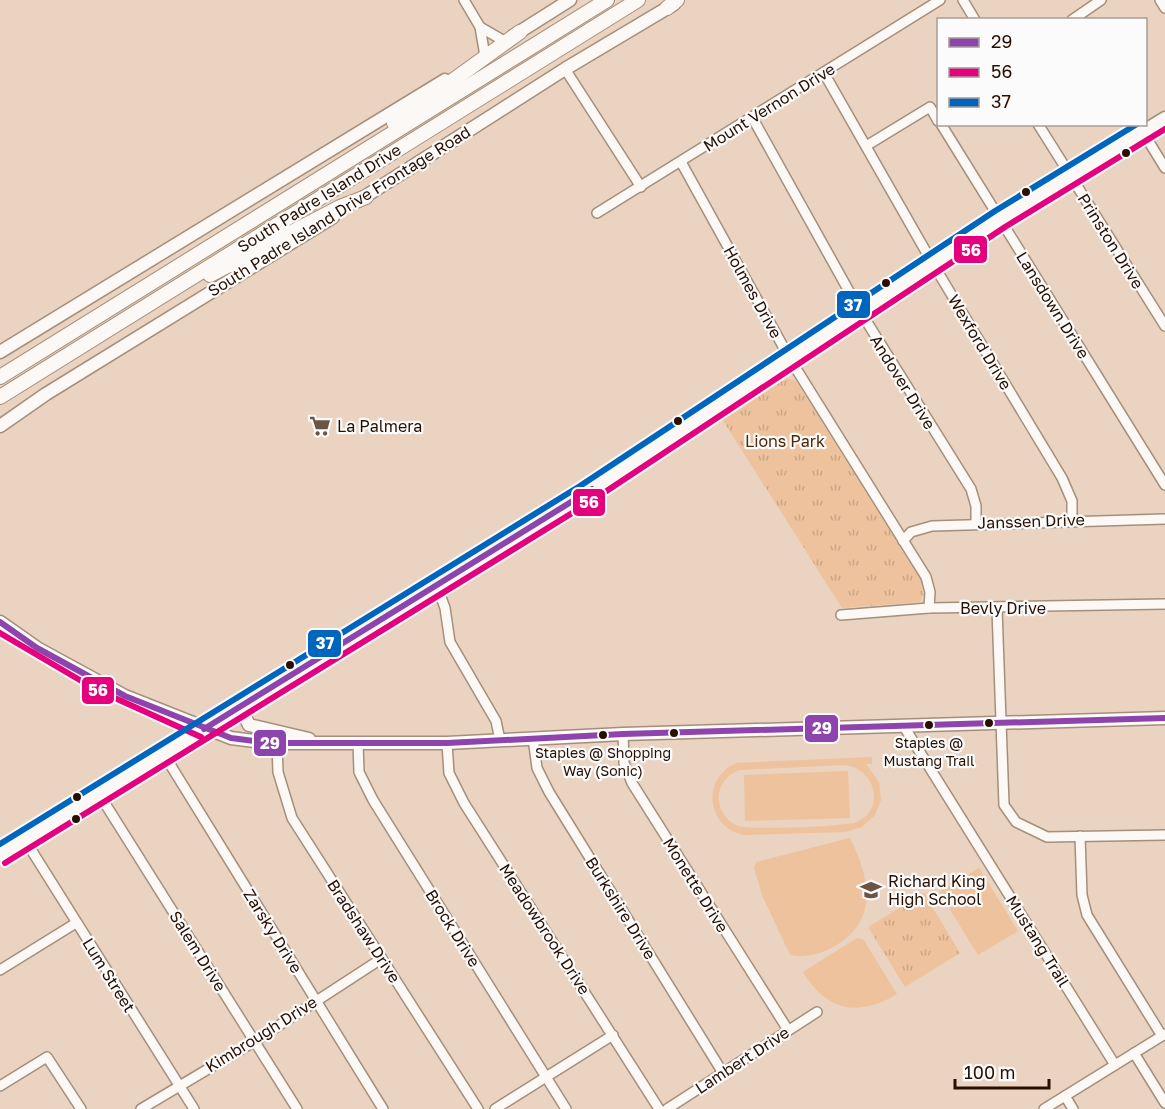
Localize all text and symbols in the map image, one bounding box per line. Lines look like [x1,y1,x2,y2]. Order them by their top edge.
legend [937,18,1147,126]
text: 29 [991,30,1012,52]
street label: Mount Vernon Drive [700,58,838,156]
text: 56 [991,60,1012,82]
text: 37 [991,90,1011,112]
street label: South Padre Island Drive Frontage Road [204,121,474,301]
street label: South Padre Island Drive [233,139,405,257]
unlabelled marker [1120,147,1132,159]
unlabelled marker [1020,186,1032,198]
street label: Prinston Drive [1074,190,1148,292]
line badge: 56 [953,235,988,264]
text: 56 [961,240,981,260]
street label: Holmes Drive [719,242,787,342]
street label: Lansdown Drive [1012,248,1094,362]
unlabelled marker [880,277,892,289]
line badge: 37 [836,290,871,319]
street label: Wexford Drive [944,291,1016,393]
text: 37 [844,295,863,315]
street label: Andover Drive [866,331,940,433]
supermarket icon: La Palmera [308,414,332,438]
unlabelled marker [672,415,684,427]
place label: La Palmera [337,416,422,436]
park label: Lions Park [745,431,825,451]
line badge: 56 [572,488,606,517]
text: 56 [579,492,599,512]
street label: Janssen Drive [977,509,1085,533]
street label: Bevly Drive [960,598,1046,618]
line badge: 37 [307,629,342,658]
text: 37 [316,633,335,653]
unlabelled marker [284,659,296,671]
line badge: 56 [81,676,115,705]
text: 56 [88,680,108,700]
line badge: 29 [804,714,839,743]
unlabelled marker [983,717,995,729]
text: 29 [812,718,832,738]
marker: Staples @ Mustang Trail [923,719,935,731]
unlabelled marker [668,727,680,739]
line badge: 29 [253,729,287,757]
marker: Staples @ Shopping Way (Sonic) [597,729,609,741]
text: 29 [260,733,280,753]
place label: Staples @ Mustang Trail [883,734,975,769]
place label: Staples @ Shopping Way (Sonic) [535,744,671,779]
unlabelled marker [71,791,83,803]
unlabelled marker [70,813,82,825]
street label: Monette Drive [659,834,733,936]
street label: Burkshire Drive [581,853,661,963]
street label: Meadowbrook Drive [495,860,595,998]
place label: Richard King High School [888,871,986,909]
street label: Bradshaw Drive [323,875,405,987]
school or university icon: Richard King High School [859,878,883,902]
street label: Zarsky Drive [239,885,307,977]
street label: Brock Drive [421,885,485,971]
street label: Mustang Trail [1002,892,1074,990]
street label: Salem Drive [165,907,231,995]
street label: Lum Street [78,934,140,1016]
street label: Kimbrough Drive [201,992,321,1076]
street label: Lambert Drive [691,1022,793,1098]
scale bar [955,1052,1050,1090]
text: 100 m [964,1061,1015,1083]

